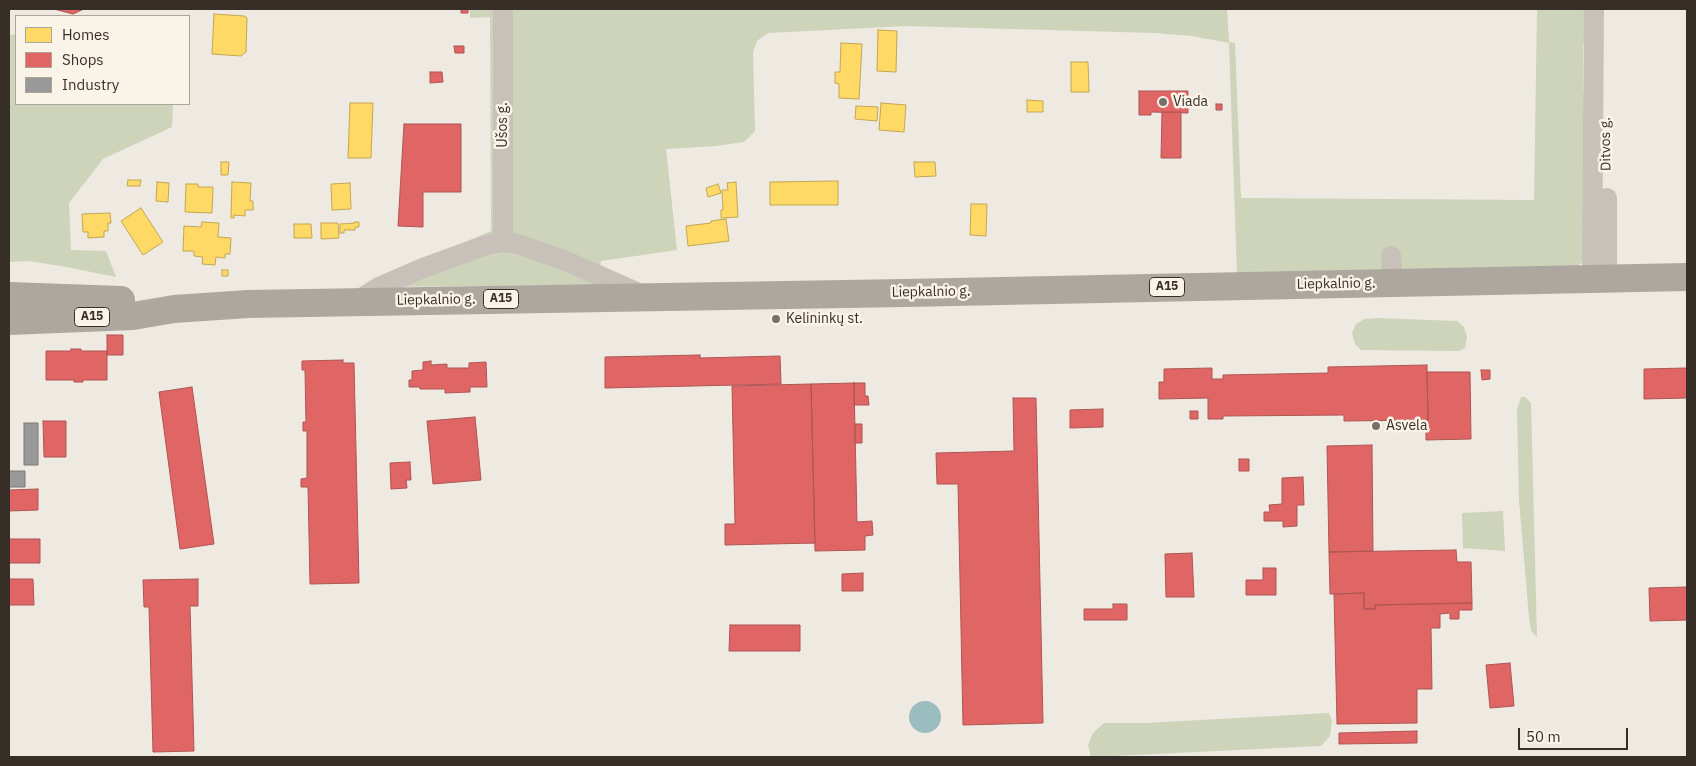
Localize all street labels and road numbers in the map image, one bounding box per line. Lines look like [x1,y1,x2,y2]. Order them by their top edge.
street label: Ušos g. [495,102,511,148]
street label: Ditvos g. [1597,117,1615,171]
street label: Liepkalnio g. [1296,275,1376,293]
road number: A15 [1150,278,1184,296]
street label: Liepkalnio g. [891,283,971,301]
road number: A15 [484,290,518,308]
street label: Liepkalnio g. [396,291,476,309]
road number: A15 [74,308,110,326]

